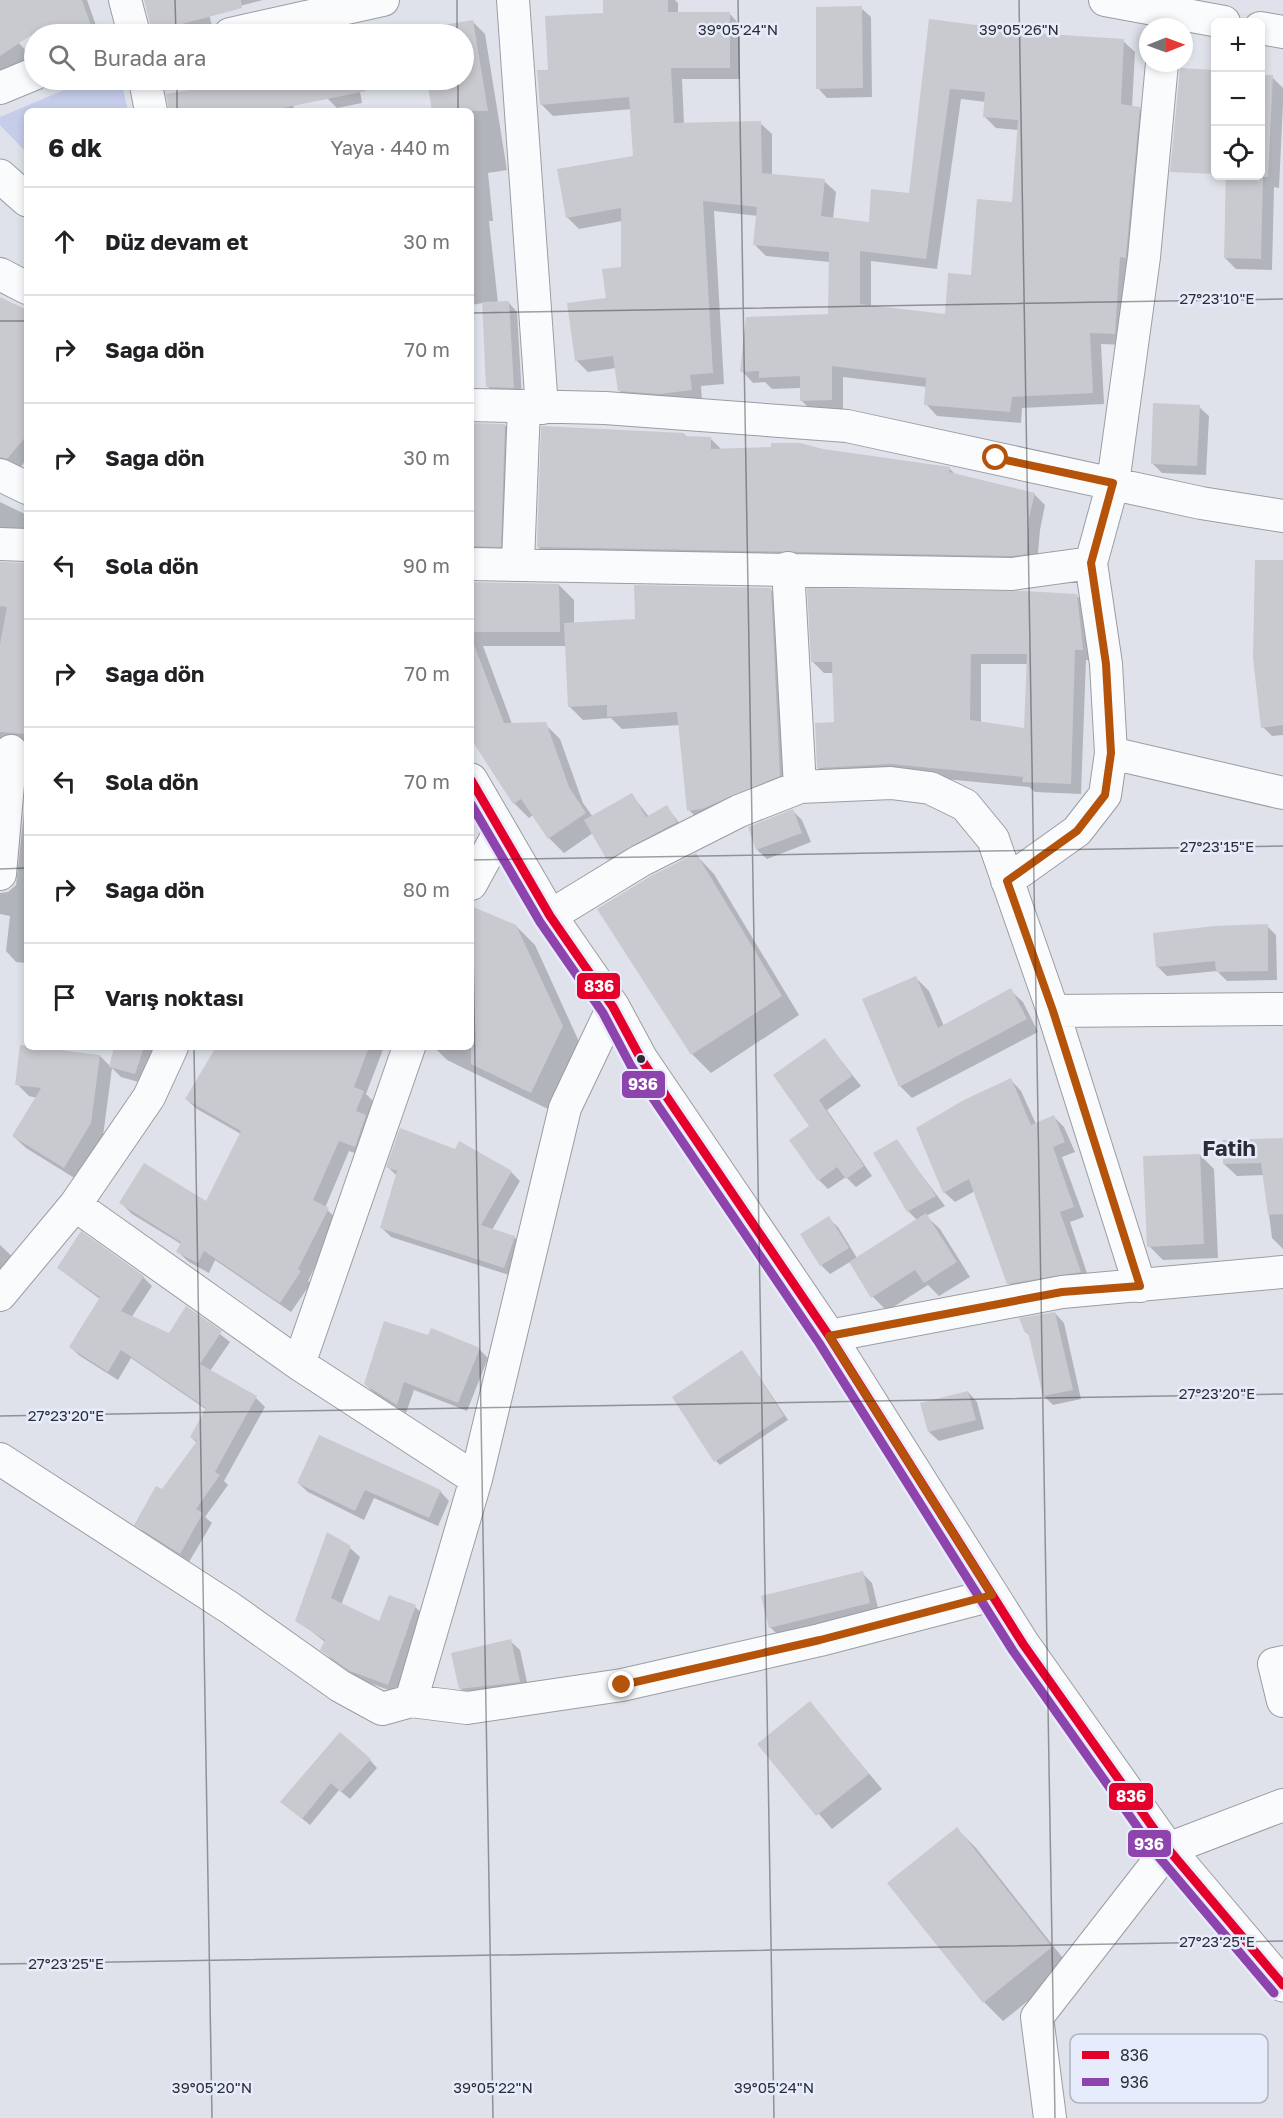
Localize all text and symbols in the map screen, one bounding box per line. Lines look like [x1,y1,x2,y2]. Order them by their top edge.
north arrow [1139,18,1193,72]
map controls [1211,18,1265,180]
button: + [1211,18,1265,72]
text: 39°05'24"N [698,20,778,38]
text: 39°05'26"N [979,20,1059,38]
search box [24,24,474,90]
icon: search [45,41,78,74]
text: Burada ara [93,44,207,71]
button: − [1211,72,1265,126]
button: locate [1211,126,1265,180]
text: 6 dk [48,132,102,163]
text: Yaya · 440 m [331,135,450,159]
icon: ahead [48,225,81,258]
text: Düz devam et [105,228,248,255]
text: 30 m [403,229,450,253]
text: 27°23'10"E [1180,289,1254,307]
icon: right [48,333,81,366]
text: Sağa dön [105,336,204,363]
text: 70 m [404,337,450,361]
icon: right [48,441,81,474]
text: Sağa dön [105,444,204,471]
route start [982,444,1008,470]
text: 30 m [403,445,450,469]
icon: left [48,549,81,582]
text: Sola dön [105,552,199,579]
text: 90 m [403,553,450,577]
icon: right [48,657,81,690]
text: Sağa dön [105,660,204,687]
text: 70 m [404,661,450,685]
icon: left [48,765,81,798]
text: Sola dön [105,768,199,795]
text: 70 m [404,769,450,793]
text: 27°23'15"E [1180,837,1254,855]
icon: right [48,873,81,906]
text: Sağa dön [105,876,204,903]
text: 80 m [403,877,450,901]
line badge: 836 [576,972,621,1000]
text: 836 [584,976,614,996]
icon: arrive [48,981,81,1014]
text: Varış noktası [105,984,244,1011]
unlabelled marker [635,1053,647,1065]
line badge: 936 [621,1070,666,1099]
text: 936 [628,1074,658,1094]
district label: Fatih [1202,1134,1256,1161]
text: 27°23'20"E [1179,1384,1255,1402]
text: 27°23'20"E [28,1406,104,1424]
route end [608,1671,634,1697]
line badge: 836 [1108,1782,1154,1811]
text: 836 [1116,1786,1146,1806]
line badge: 936 [1127,1829,1172,1858]
text: 936 [1134,1834,1164,1854]
text: 27°23'25"E [1179,1932,1255,1950]
text: 27°23'25"E [28,1954,104,1972]
legend [1070,2034,1268,2103]
text: 836 [1120,2045,1149,2065]
text: 936 [1120,2072,1149,2092]
text: 39°05'20"N [172,2078,252,2096]
text: 39°05'22"N [453,2078,533,2096]
text: 39°05'24"N [734,2078,814,2096]

